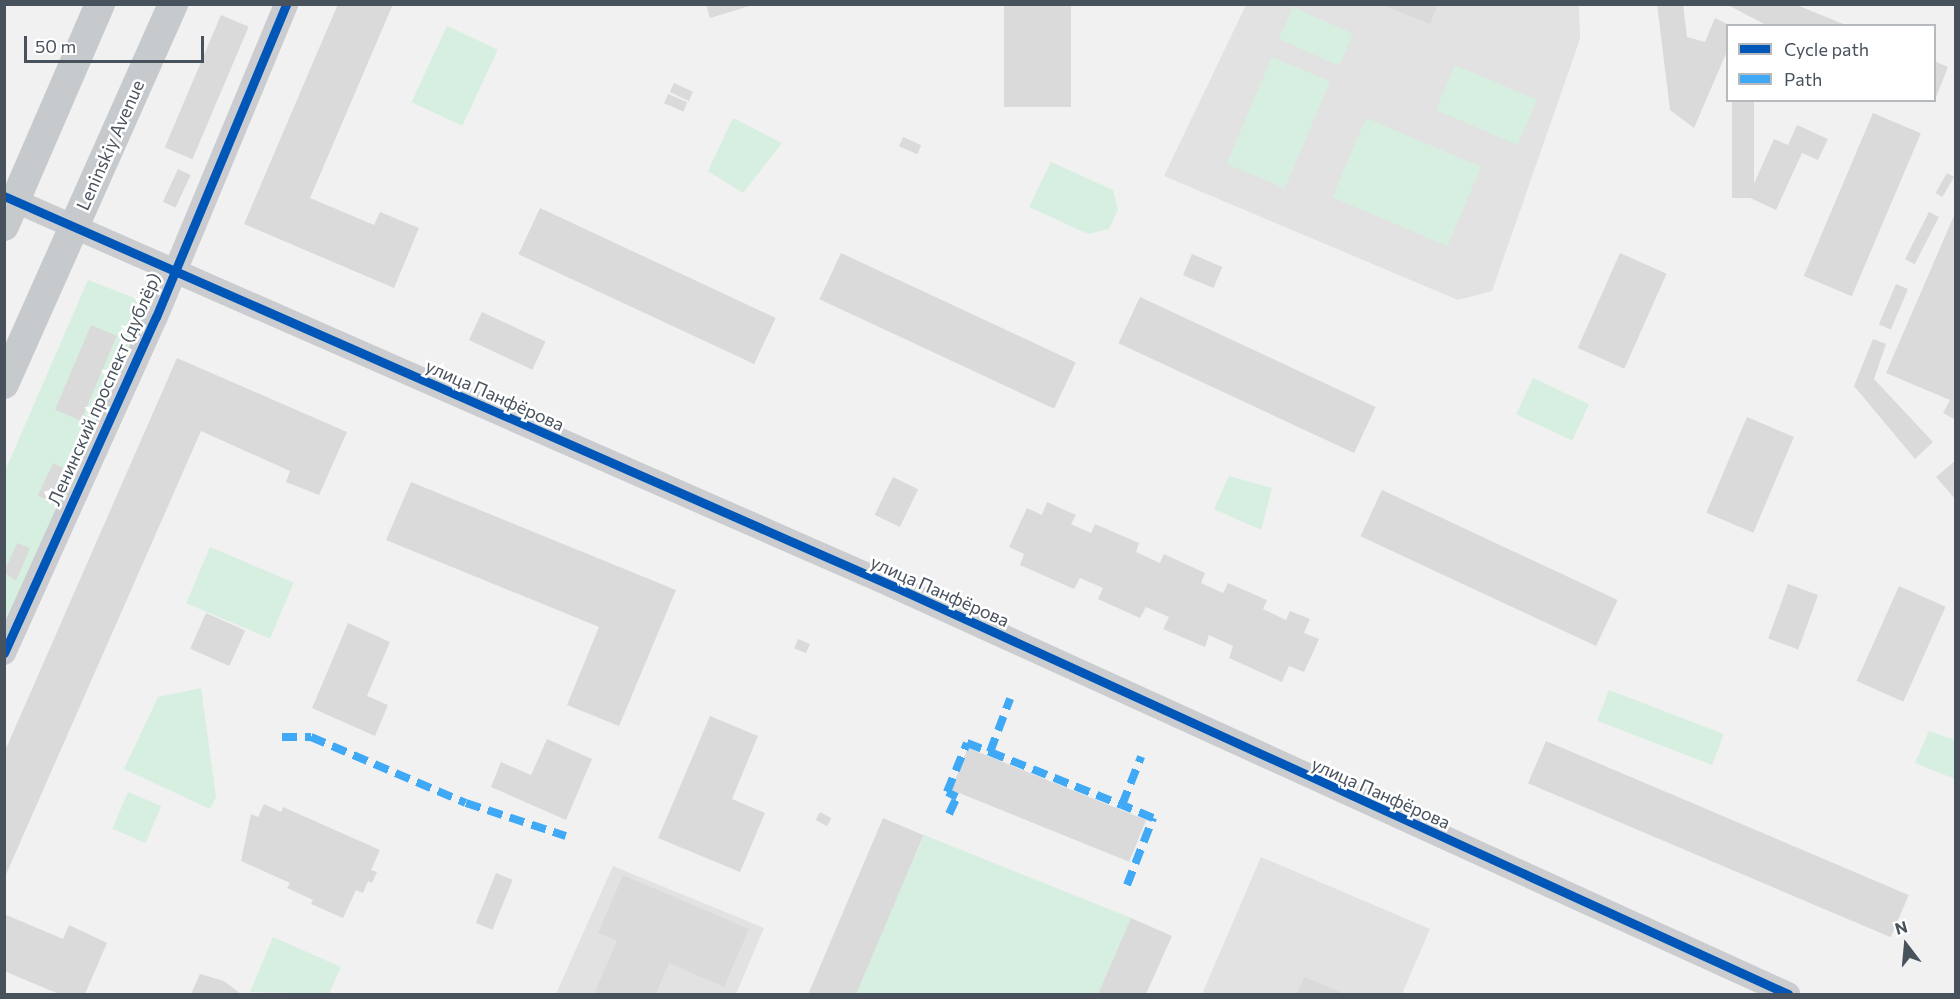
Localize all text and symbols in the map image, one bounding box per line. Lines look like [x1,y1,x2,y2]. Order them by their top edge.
scale bar [27,24,207,62]
legend [1726,24,1936,102]
text: 50 m [35,35,76,57]
text: Cycle path [1784,38,1869,60]
text: Path [1784,68,1822,90]
street label: Leninskiy Avenue [72,76,148,214]
street label: Ленинский проспект (дублёр) [43,269,165,509]
street label: улица Панфёрова [422,355,568,435]
street label: улица Панфёрова [867,551,1013,631]
street label: улица Панфёрова [1308,753,1454,833]
north arrow [1876,915,1936,975]
text: N [1893,916,1909,938]

